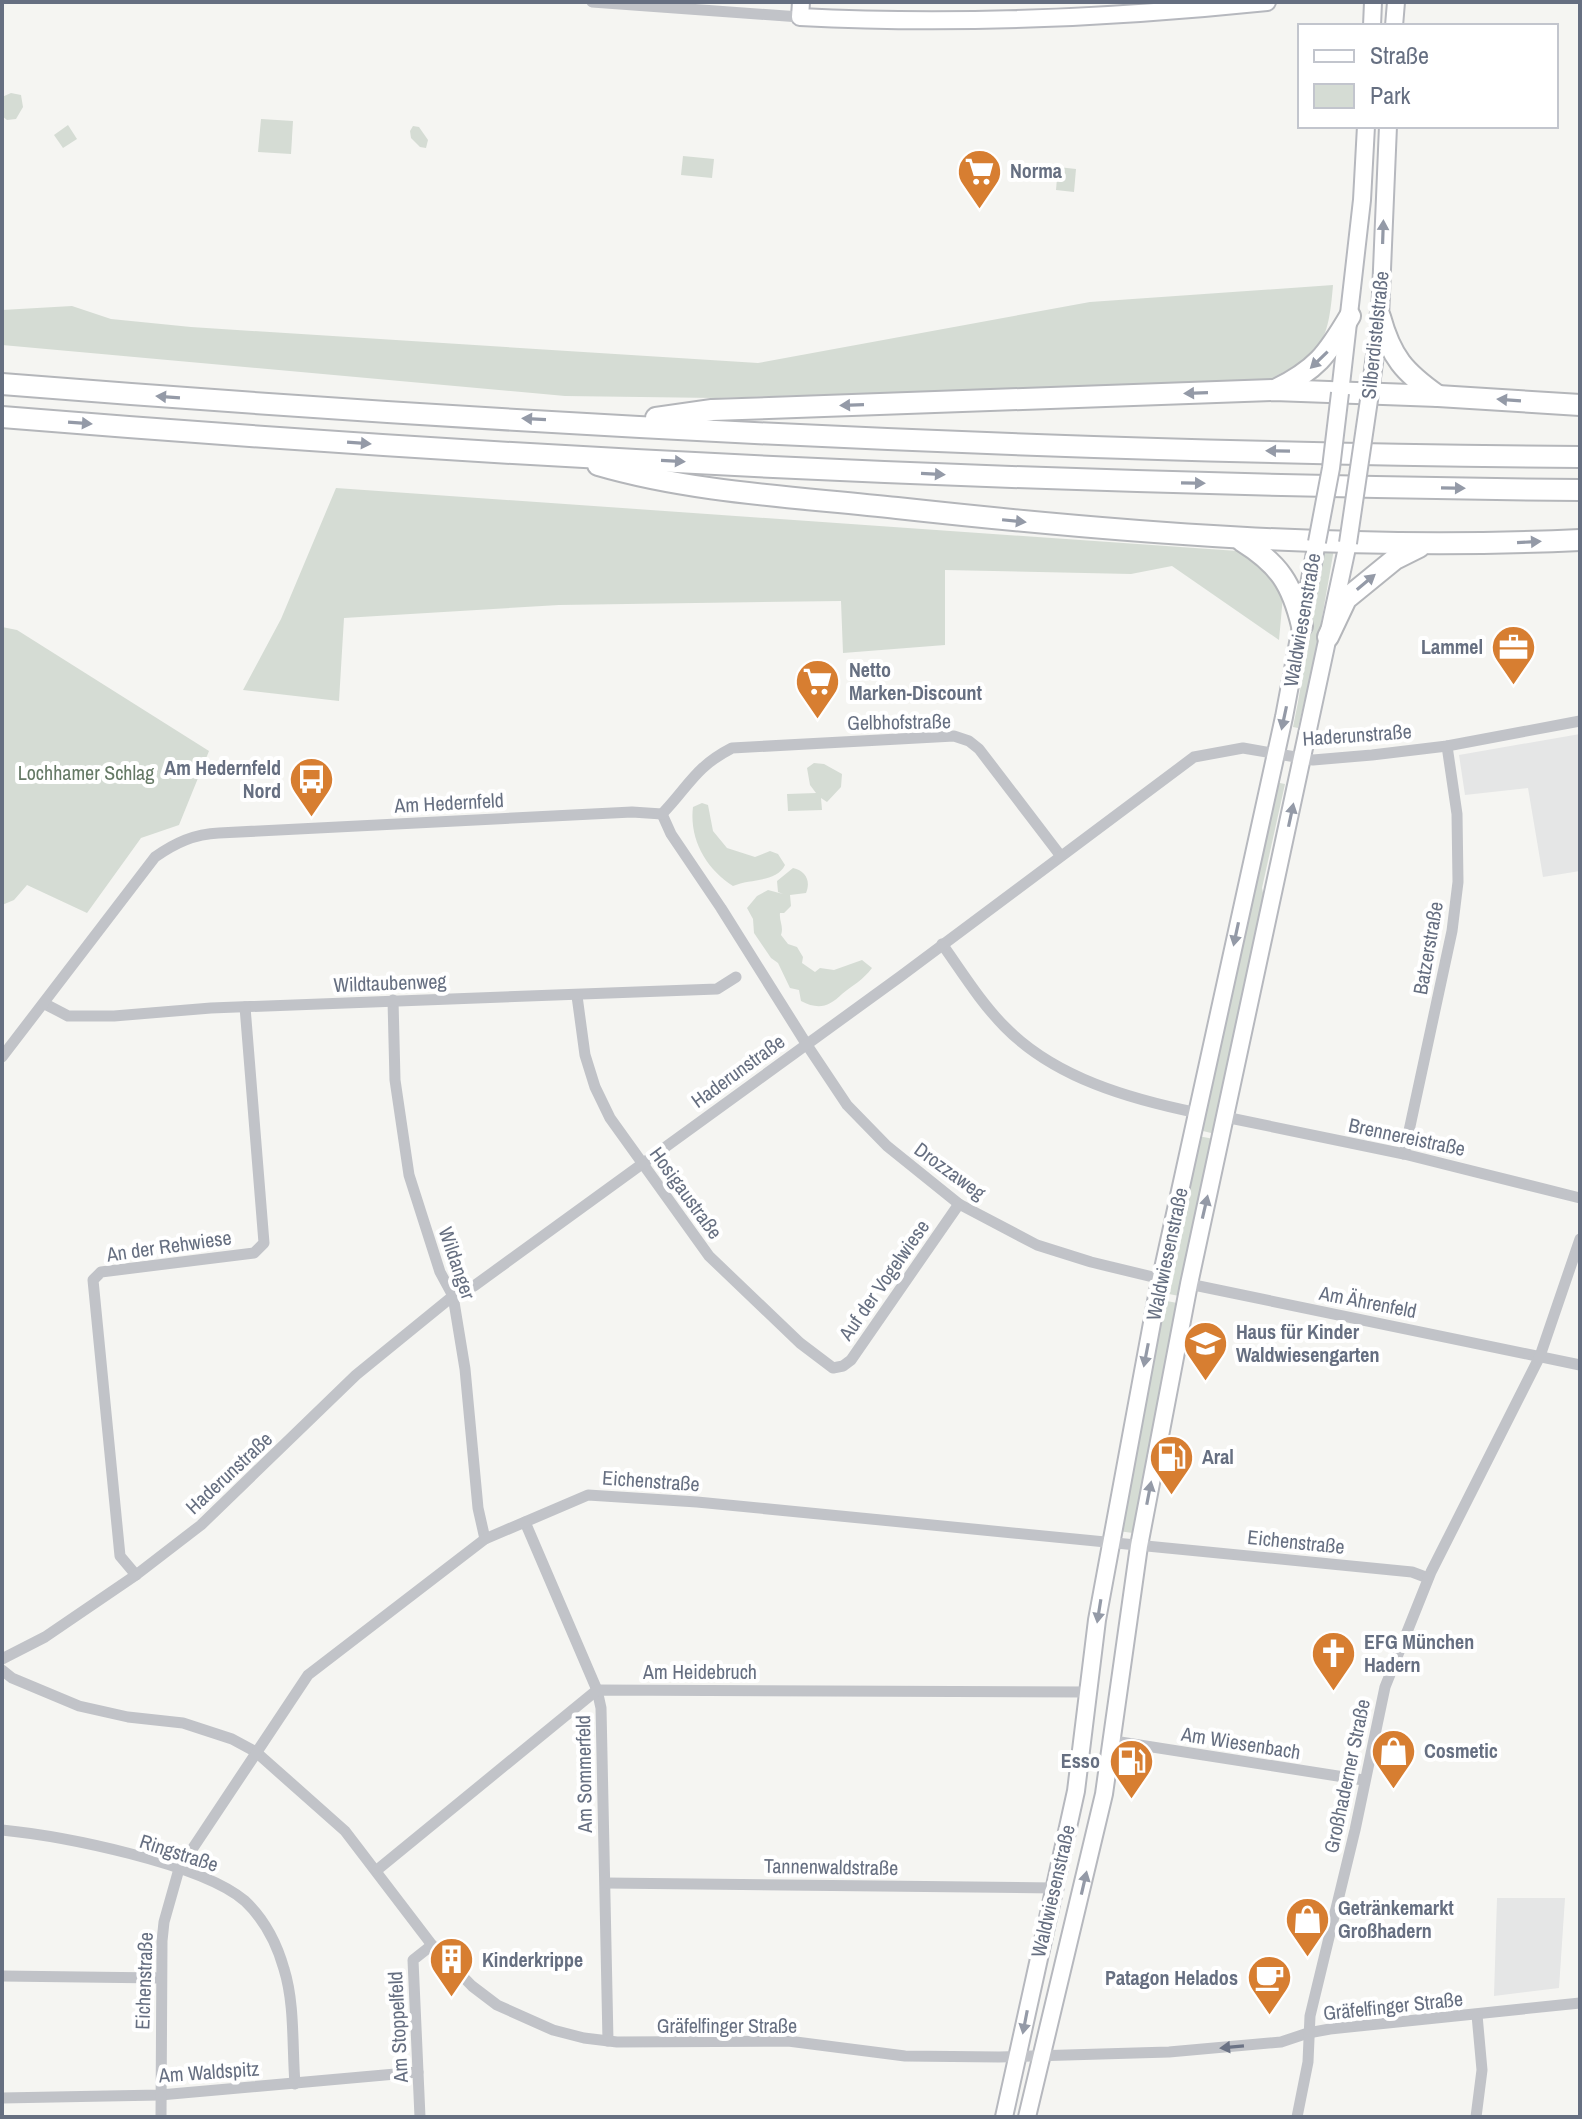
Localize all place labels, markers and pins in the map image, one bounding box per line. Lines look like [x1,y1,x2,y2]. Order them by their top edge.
supermarket icon: Norma [955,147,1003,210]
place label: Norma [1010,157,1062,184]
office icon: Lammel [1490,623,1538,686]
place label: Lammel [1421,633,1483,660]
place label: Netto Marken-Discount [849,656,983,706]
supermarket icon: Netto Marken-Discount [794,658,842,721]
place label: Am Hedernfeld Nord [164,754,281,804]
bus stop icon: Am Hedernfeld Nord [288,756,336,819]
place label: Haus für Kinder Waldwiesengarten [1236,1318,1379,1368]
school or university icon: Haus für Kinder Waldwiesengarten [1181,1320,1229,1383]
fuel station icon: Aral [1147,1433,1195,1496]
place label: Aral [1202,1443,1234,1470]
place label: EFG München Hadern [1364,1628,1474,1678]
church icon: EFG München Hadern [1309,1630,1357,1693]
shop icon: Cosmetic [1369,1727,1417,1790]
fuel station icon: Esso [1107,1737,1155,1800]
place label: Cosmetic [1424,1737,1498,1764]
place label: Esso [1061,1747,1100,1774]
place label: Getränkemarkt Großhadern [1338,1894,1454,1944]
shop icon: Getränkemarkt Großhadern [1283,1895,1331,1958]
building icon: Kinderkrippe [427,1936,475,1999]
place label: Kinderkrippe [482,1946,583,1973]
cafe icon: Patagon Helados [1245,1954,1293,2017]
place label: Patagon Helados [1105,1964,1238,1991]

